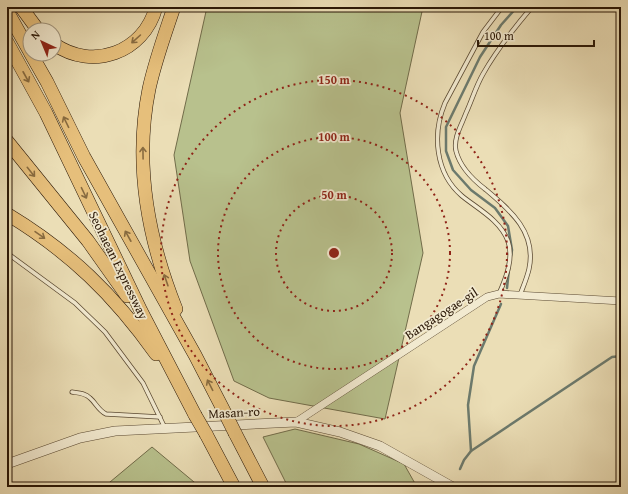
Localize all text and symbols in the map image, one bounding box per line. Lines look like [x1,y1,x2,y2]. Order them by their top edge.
north arrow [22,22,62,62]
scale bar [478,22,594,48]
text: N [27,26,44,43]
text: 100 m [484,27,514,44]
one-way arrow [130,35,141,44]
one-way arrow [22,70,30,82]
text: 150 m [318,71,351,88]
one-way arrow [62,116,69,128]
text: 100 m [318,128,351,145]
one-way arrow [139,147,147,160]
one-way arrow [27,166,36,177]
one-way arrow [81,186,88,198]
text: 50 m [321,186,347,203]
street label: Seohaean Expressway [84,208,153,323]
one-way arrow [124,230,132,242]
one-way arrow [34,231,45,239]
centre of rings [327,246,341,260]
one-way arrow [162,274,169,287]
street label: Bangagogae-gil [401,283,482,344]
one-way arrow [206,379,214,391]
street label: Masan-ro [208,402,261,423]

